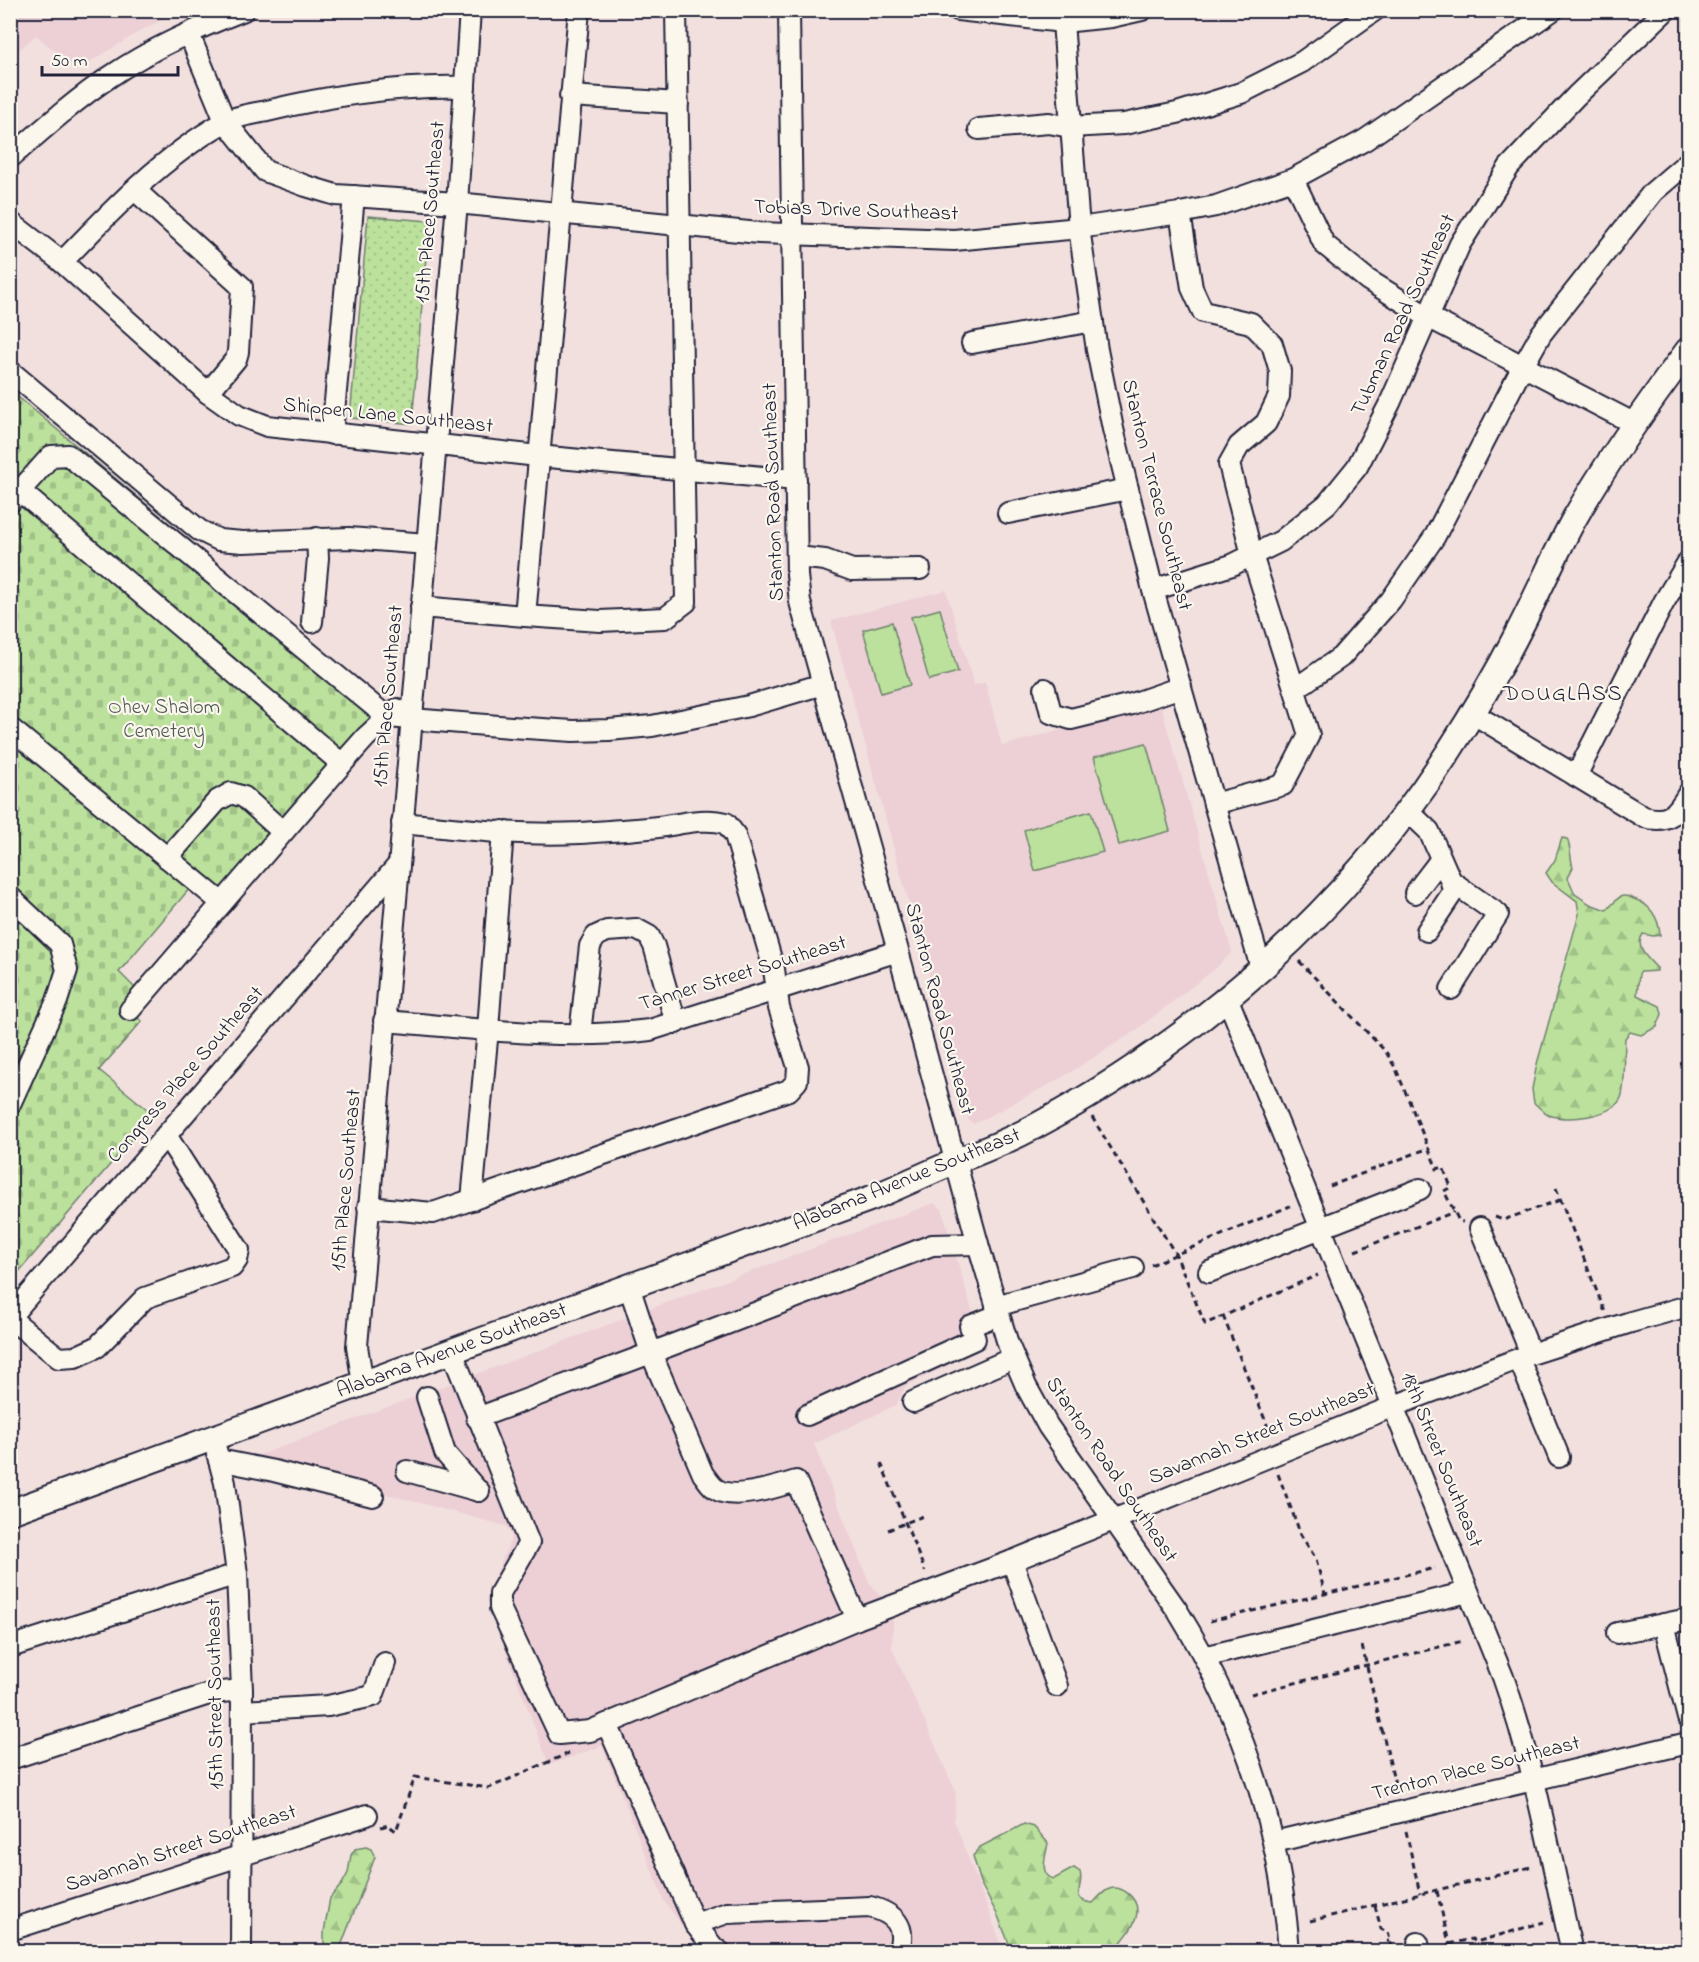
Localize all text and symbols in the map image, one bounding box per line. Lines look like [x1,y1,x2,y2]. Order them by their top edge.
scale bar [42,39,178,77]
text: 50 m [51,49,88,75]
street label: 15th Place Southeast [408,120,454,304]
street label: Tobias Drive Southeast [753,192,959,230]
street label: Tubman Road Southeast [1344,209,1464,421]
street label: Stanton Terrace Southeast [1113,376,1199,614]
street label: Stanton Road Southeast [755,382,793,602]
street label: Shippen Lane Southeast [281,390,495,442]
street label: 15th Place Southeast [366,604,412,788]
district label: DOUGLASS [1502,679,1623,711]
park label: Ohev Shalom Cemetery [108,693,220,749]
street label: Stanton Road Southeast [896,900,982,1118]
street label: Tanner Street Southeast [636,928,850,1020]
street label: Congress Place Southeast [100,980,273,1172]
street label: 15th Place Southeast [324,1088,370,1272]
street label: Alabama Avenue Southeast [789,1121,1025,1239]
street label: Alabama Avenue Southeast [333,1295,571,1407]
street label: 18th Street Southeast [1392,1368,1490,1552]
street label: Stanton Road Southeast [1037,1371,1185,1569]
street label: Savannah Street Southeast [1144,1375,1380,1493]
street label: 15th Street Southeast [199,1598,233,1790]
street label: Trenton Place Southeast [1369,1729,1583,1809]
street label: Savannah Street Southeast [61,1797,301,1901]

